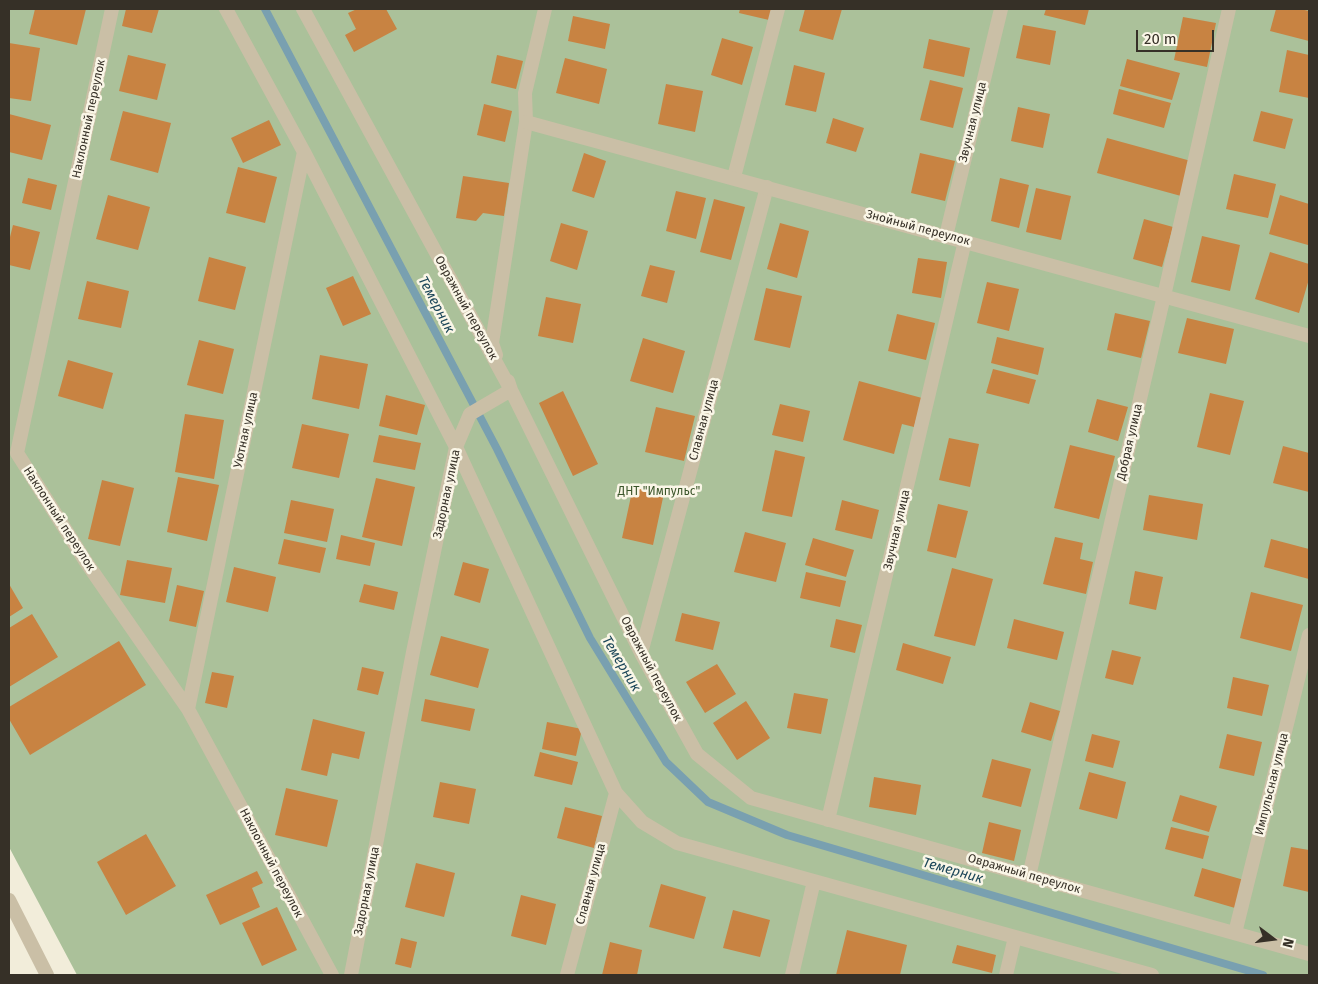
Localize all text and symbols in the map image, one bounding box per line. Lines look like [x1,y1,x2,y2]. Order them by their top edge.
scale bar [1138,20,1216,52]
text: 20 m [1144,30,1177,48]
street label: Наклонный переулок [69,58,109,180]
street label: Звучная улица [956,80,990,164]
street label: Знойный переулок [864,207,972,249]
street label: Овражный переулок [431,253,501,363]
water label: Темерник [414,274,458,336]
street label: Славная улица [686,378,722,462]
street label: Уютная улица [231,391,261,469]
street label: Добрая улица [1114,402,1146,482]
street label: Задорная улица [431,448,463,540]
street label: Наклонный переулок [20,464,98,574]
park label: ДНТ "Импульс" [618,485,700,499]
street label: Звучная улица [881,488,913,572]
street label: Овражный переулок [617,614,685,724]
water label: Темерник [598,633,644,695]
street label: Импульсная улица [1252,731,1292,837]
street label: Наклонный переулок [236,806,306,920]
street label: Славная улица [573,842,609,926]
street label: Задорная улица [351,845,383,937]
street label: Овражный переулок [966,851,1082,897]
water label: Темерник [921,854,985,888]
north arrow [1248,914,1298,964]
text: N [1279,936,1297,950]

